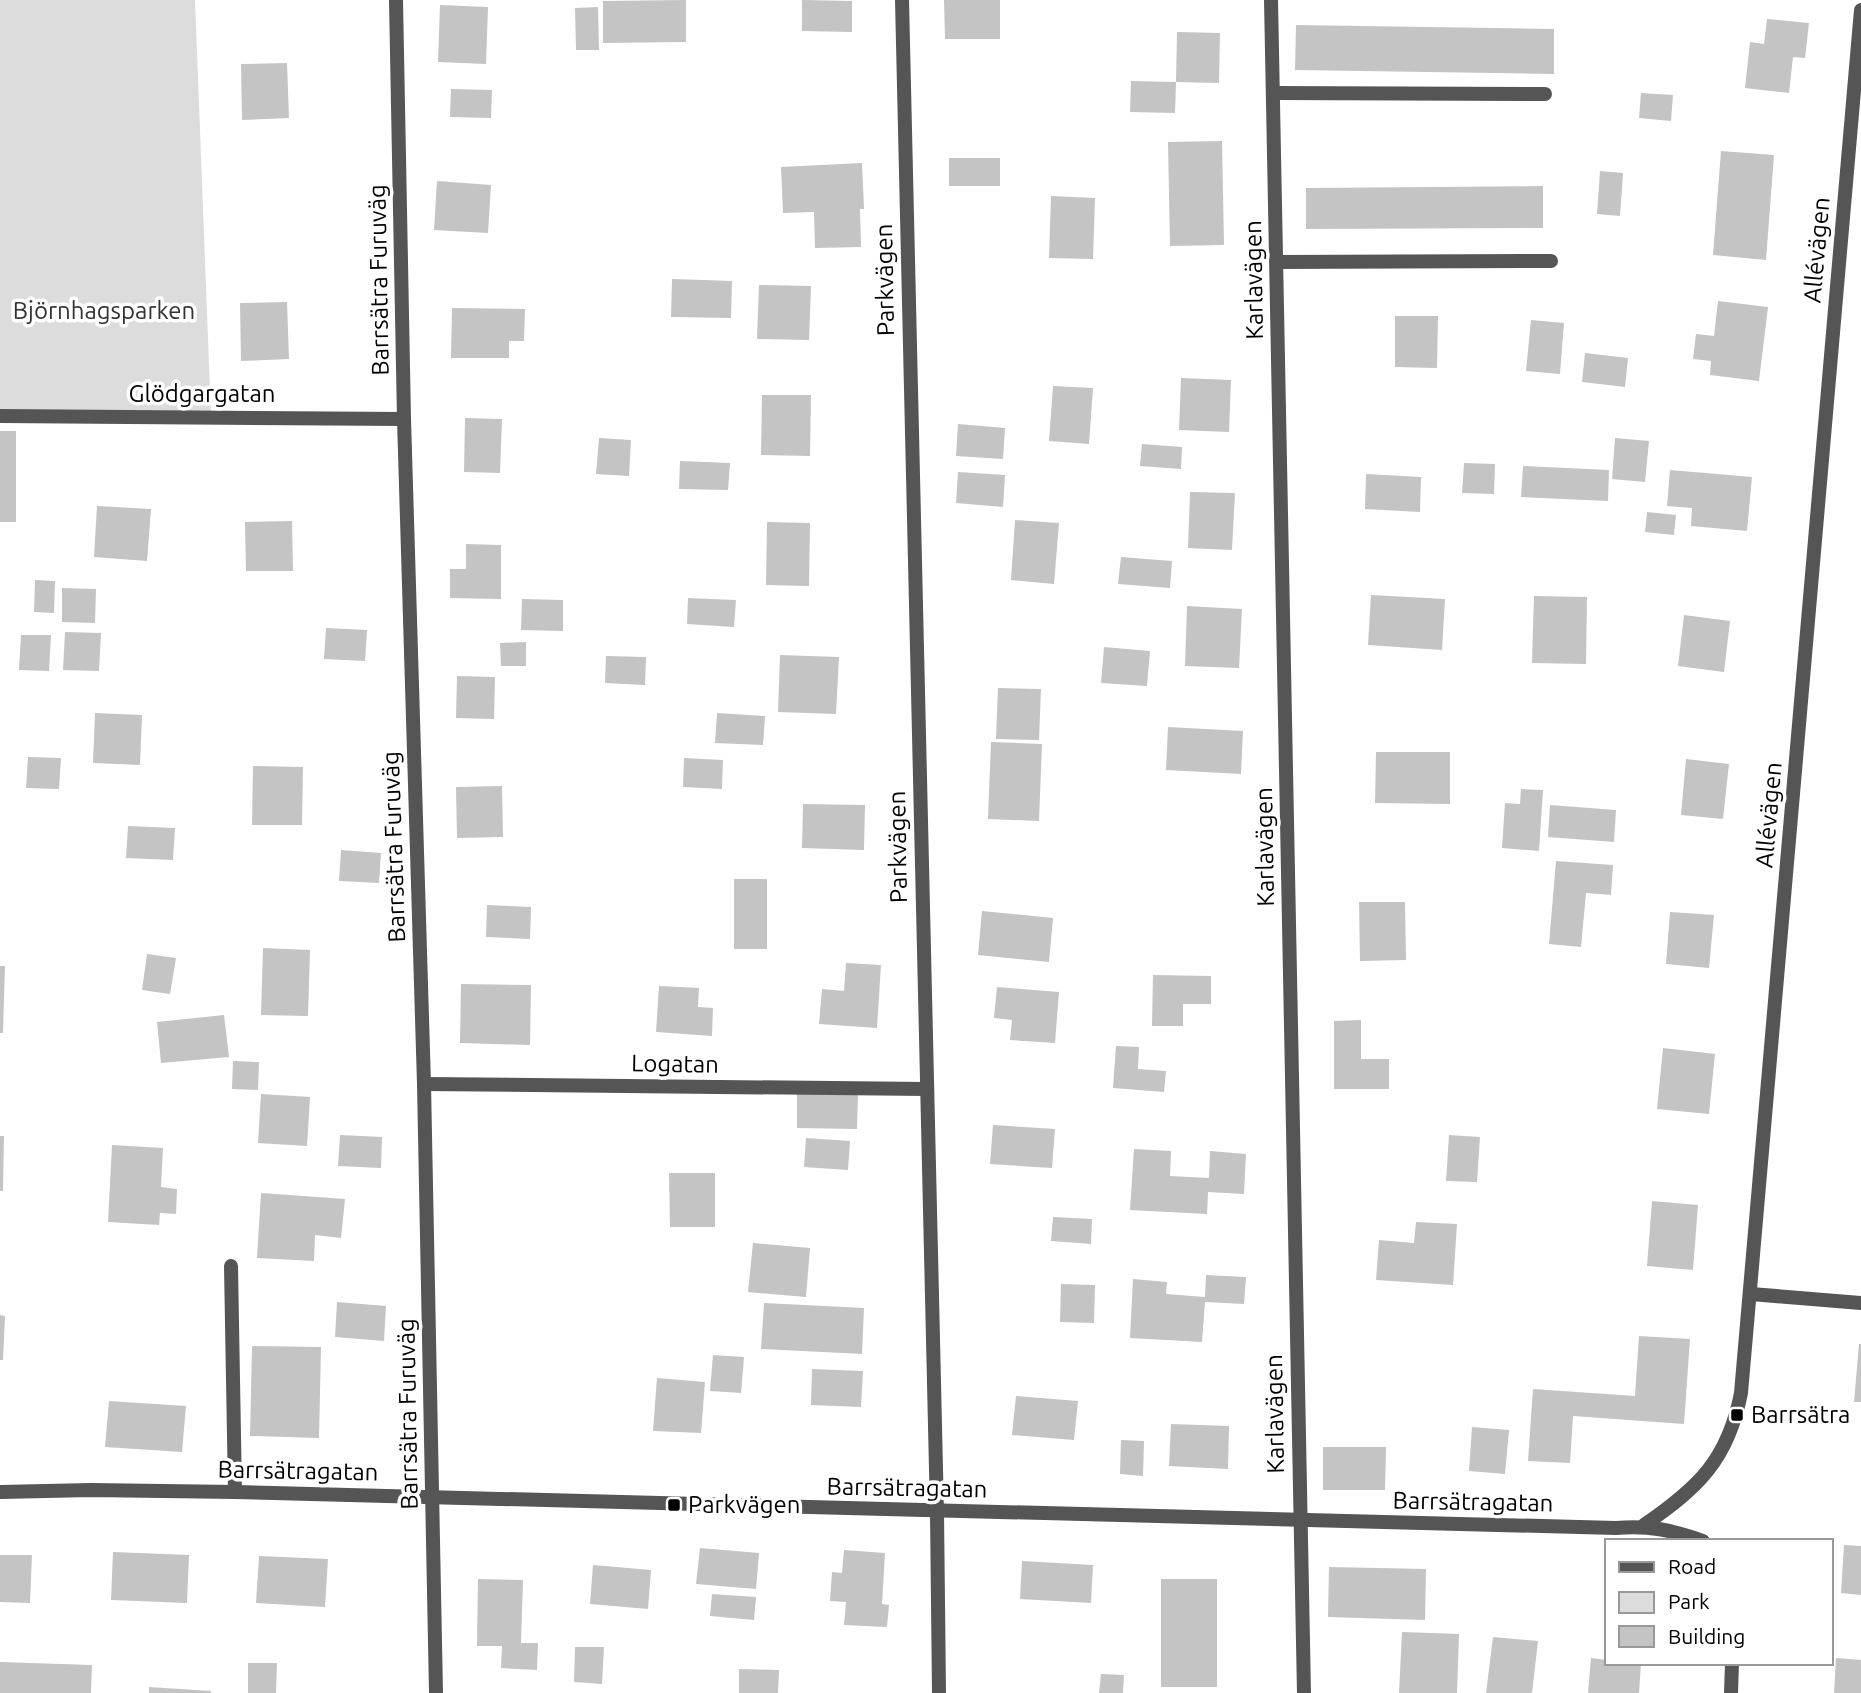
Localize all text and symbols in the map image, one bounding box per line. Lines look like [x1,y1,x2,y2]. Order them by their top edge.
street label: Barrsätra Furuväg [363,184,394,376]
street label: Allévägen [1798,196,1835,304]
street label: Karlavägen [1239,220,1268,340]
street label: Parkvägen [870,224,899,336]
park label: Björnhagsparken [13,297,195,324]
street label: Glödgargatan [128,380,276,407]
street label: Barrsätra Furuväg [377,751,410,943]
street label: Allévägen [1750,761,1787,869]
street label: Karlavägen [1250,787,1279,907]
street label: Parkvägen [883,791,912,903]
street label: Logatan [631,1049,719,1078]
street label: Barrsätra Furuväg [392,1318,423,1510]
street label: Karlavägen [1260,1354,1289,1474]
place label: Barrsätra [1751,1401,1850,1428]
marker: Barrsätra [1729,1407,1745,1423]
street label: Barrsätragatan [217,1456,379,1485]
street label: Barrsätragatan [826,1473,988,1502]
street label: Barrsätragatan [1392,1487,1554,1516]
place label: Parkvägen [688,1491,801,1518]
marker: Parkvägen [666,1497,682,1513]
legend [1605,1539,1833,1665]
text: Road [1668,1554,1716,1578]
text: Park [1668,1589,1710,1613]
text: Building [1668,1624,1745,1648]

